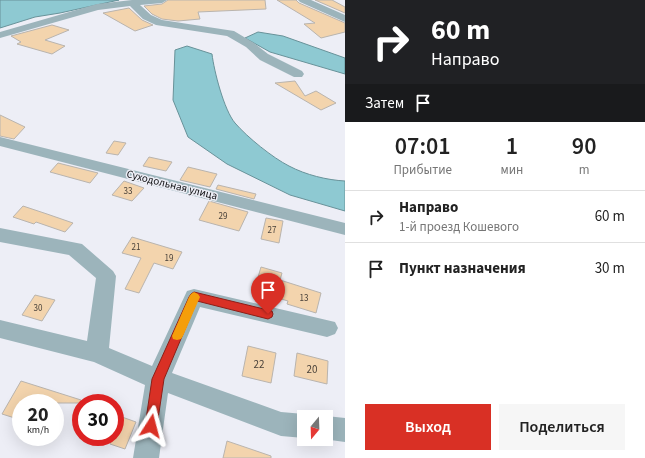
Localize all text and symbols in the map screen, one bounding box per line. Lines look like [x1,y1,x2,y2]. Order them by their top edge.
text: 60 m [431,10,490,50]
icon: right [365,16,417,68]
text: Направо [431,47,499,72]
icon: arrive [412,92,434,114]
text: Затем [365,93,404,114]
text: 07:01 [395,129,451,164]
text: 1 [506,129,518,164]
text: 90 [572,129,596,164]
text: Прибытие [393,161,452,179]
text: мин [501,161,523,179]
text: m [579,161,590,179]
street label: Суходольная улица [125,166,219,204]
house number: 33 [124,185,133,198]
text: Направо [399,197,458,218]
icon: right [365,206,387,228]
text: 60 m [595,206,625,227]
house number: 29 [219,210,228,223]
text: 1-й проезд Кошевого [399,218,519,236]
house number: 27 [268,224,277,237]
house number: 21 [132,241,140,254]
house number: 19 [165,252,174,265]
icon: arrive [365,258,387,280]
text: Пункт назначения [399,258,526,279]
text: 30 m [595,258,625,279]
pin [251,273,285,314]
icon: arrive [257,279,279,301]
house number: 13 [300,292,309,305]
house number: 30 [34,302,43,315]
house number: 22 [254,357,264,372]
house number: 20 [307,362,317,377]
speed limit sign: 30 [72,394,124,446]
text: 20 [27,401,49,429]
button: Выход [365,404,491,450]
button: Поделиться [499,404,625,450]
position arrow [130,405,172,447]
north arrow [297,410,333,446]
map controls [297,410,333,446]
text: km/h [27,423,49,437]

